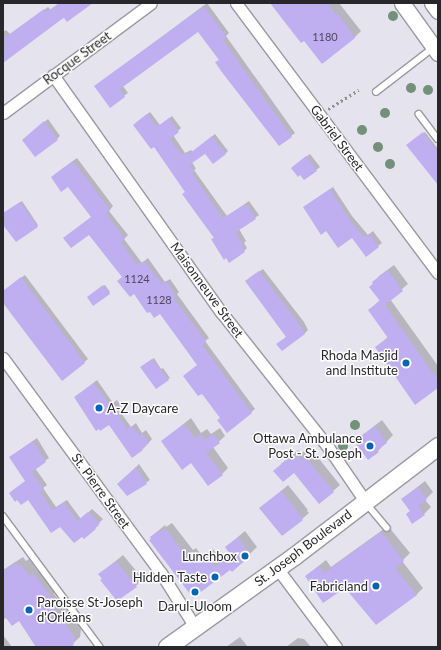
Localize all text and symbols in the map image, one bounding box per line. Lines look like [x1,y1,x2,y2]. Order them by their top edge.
street label: Rocque Street [40,28,114,88]
house number: 1180 [312,30,338,44]
street label: Gabriel Street [307,102,367,174]
street label: Maisonneuve Street [167,239,247,341]
house number: 1124 [124,272,150,286]
house number: 1128 [146,293,172,307]
place label: Rhoda Masjid and Institute [321,348,398,379]
marker: Rhoda Masjid and Institute [401,358,411,368]
place label: A-Z Daycare [107,400,178,416]
marker: A-Z Daycare [94,403,104,413]
place label: Ottawa Ambulance Post - St. Joseph [253,431,362,462]
marker: Ottawa Ambulance Post - St. Joseph [365,441,375,451]
street label: St. Pierre Street [68,450,134,532]
street label: St. Joseph Boulevard [251,506,355,590]
place label: Lunchbox [182,548,237,564]
marker: Lunchbox [240,551,250,561]
place label: Hidden Taste [132,569,207,585]
marker: Hidden Taste [210,572,220,582]
place label: Fabricland [310,578,368,594]
marker: Fabricland [371,581,381,591]
marker: Darul-Uloom [190,587,200,597]
place label: Paroisse St-Joseph d'Orléans [37,595,143,626]
place label: Darul-Uloom [158,598,232,614]
marker: Paroisse St-Joseph d'Orléans [24,605,34,615]

